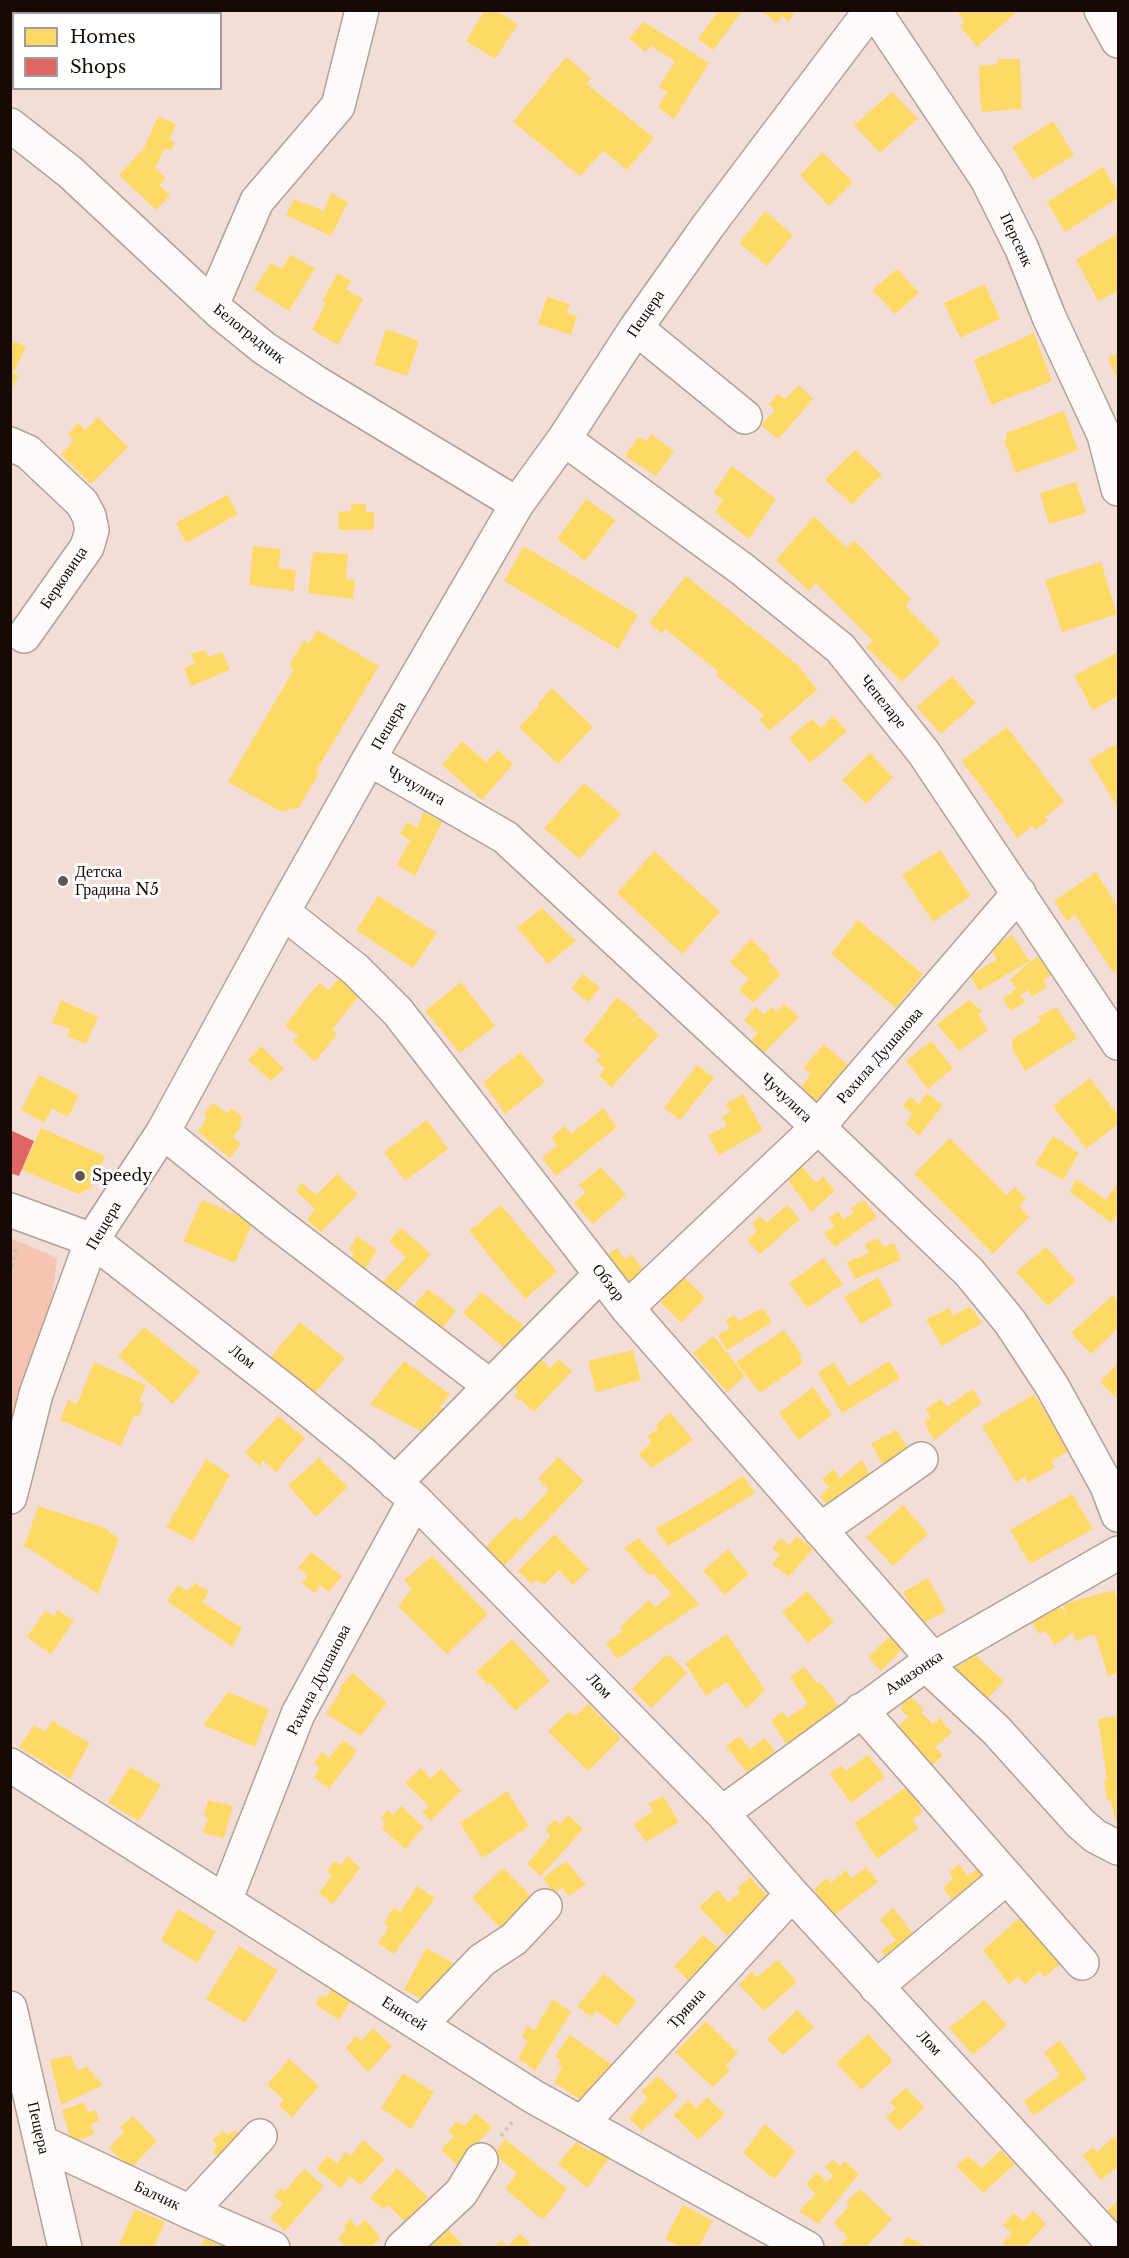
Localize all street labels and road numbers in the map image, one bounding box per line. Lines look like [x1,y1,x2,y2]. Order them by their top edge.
street label: Персенк [995,210,1037,270]
street label: Пещера [623,287,669,341]
street label: Белоградчик [209,300,289,368]
street label: Берковица [36,543,92,613]
street label: Чепеларе [856,671,910,733]
street label: Пещера [367,698,411,754]
street label: Чучулига [384,762,448,810]
street label: Рахила Душанова [833,1004,927,1108]
street label: Чучулига [756,1069,816,1127]
street label: Пещера [82,1198,126,1254]
street label: Обзор [588,1261,628,1305]
street label: Лом [225,1341,259,1373]
street label: Рахила Душанова [283,1621,355,1739]
street label: Амазонка [881,1647,947,1699]
street label: Лом [582,1669,616,1703]
street label: Трявна [664,1985,710,2033]
street label: Енисей [378,1993,430,2035]
street label: Лом [912,2026,946,2060]
street label: Пещера [23,2100,53,2156]
street label: Балчик [131,2177,183,2215]

